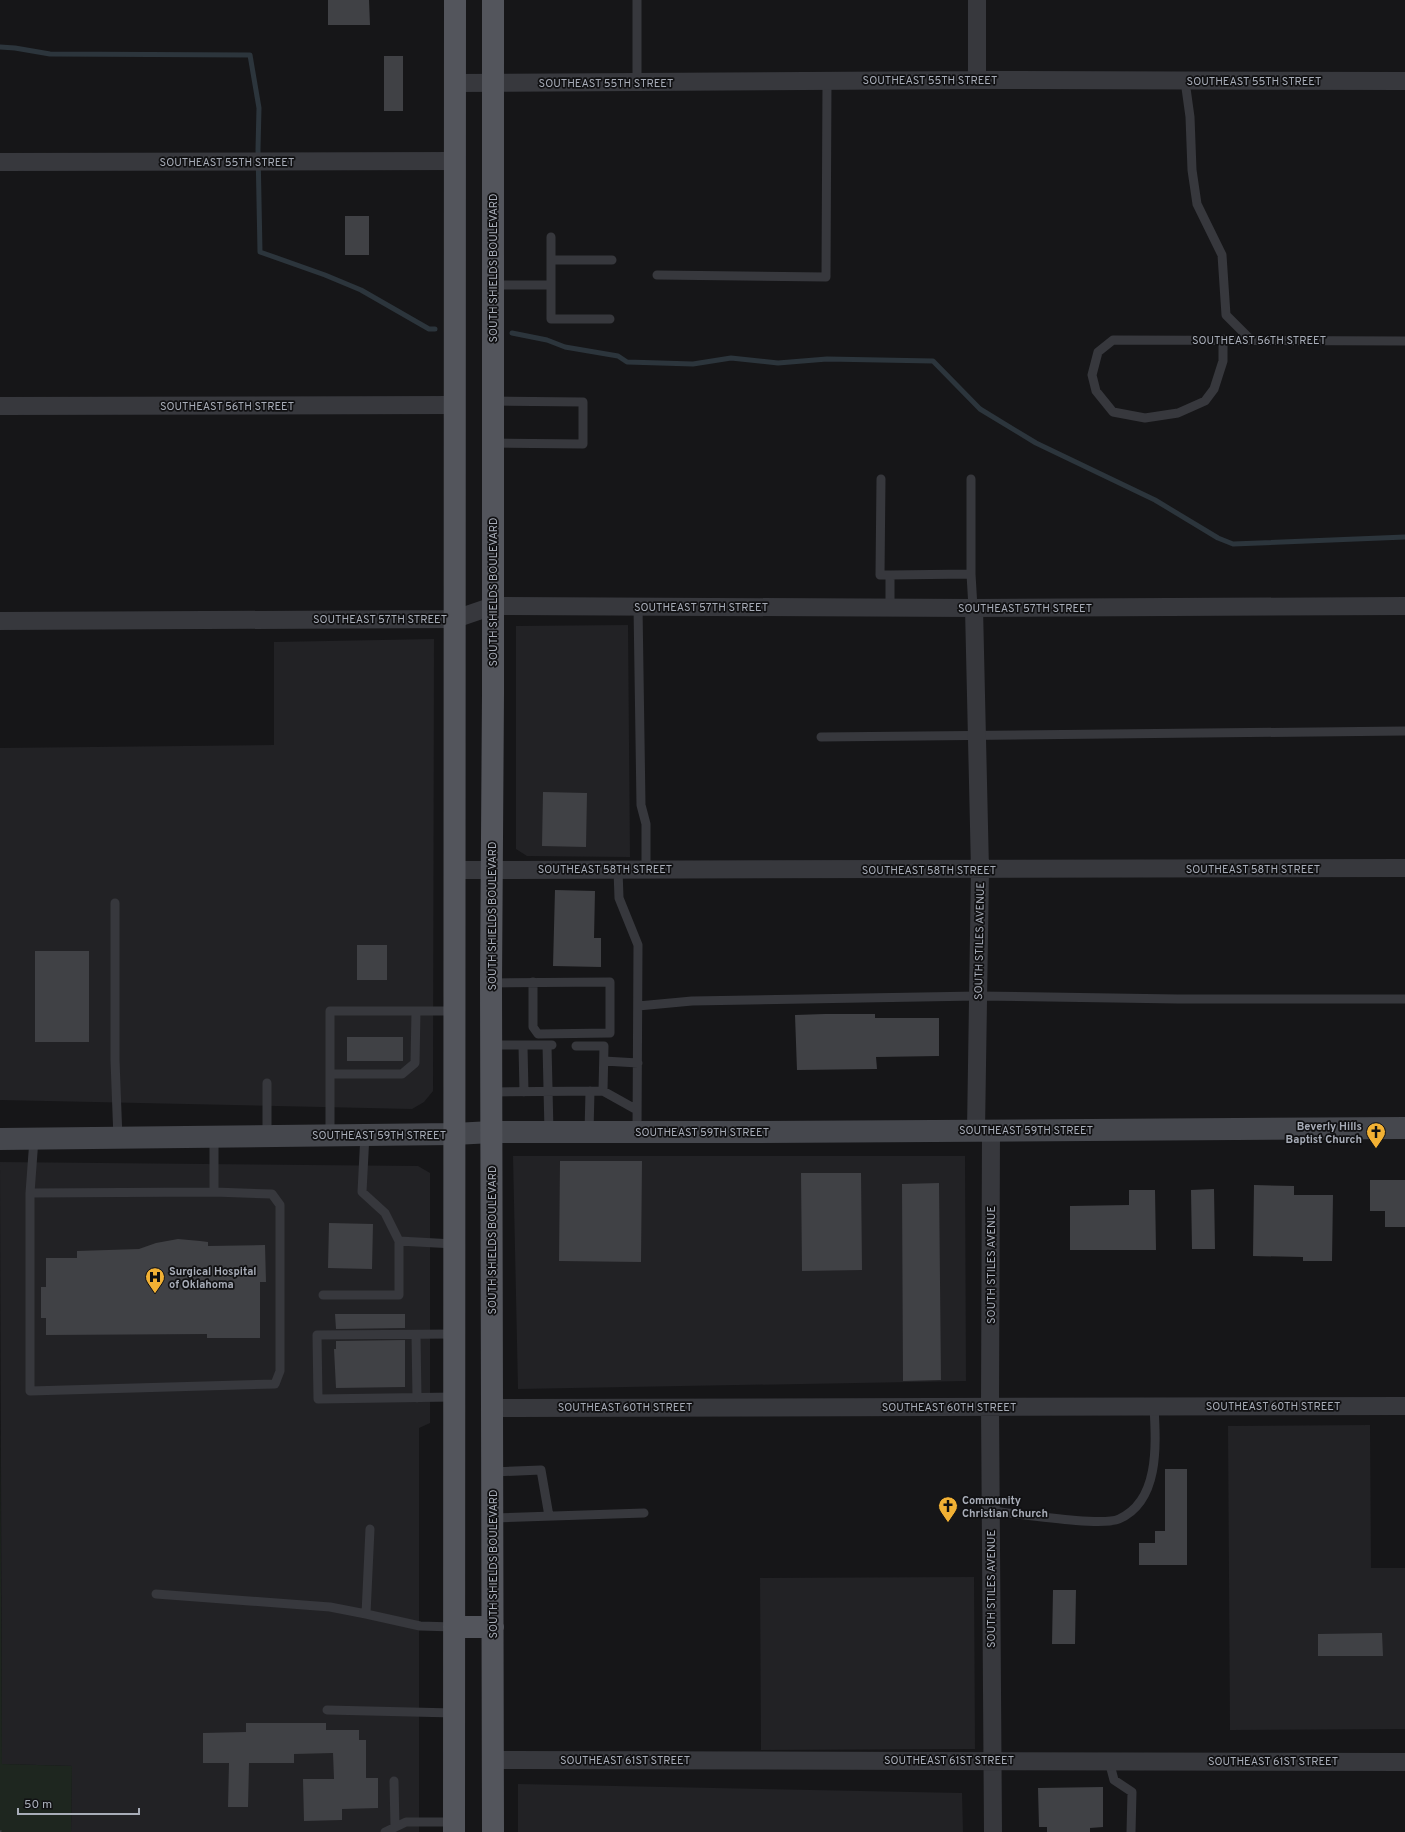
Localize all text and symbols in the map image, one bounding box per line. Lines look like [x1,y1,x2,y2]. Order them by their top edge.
street label: SOUTHEAST 55TH STREET [863,74,997,88]
street label: SOUTHEAST 55TH STREET [1187,75,1321,89]
street label: SOUTHEAST 55TH STREET [539,77,673,91]
street label: SOUTHEAST 55TH STREET [160,156,294,170]
street label: SOUTH SHIELDS BOULEVARD [487,193,501,343]
street label: SOUTHEAST 56TH STREET [1192,334,1326,348]
street label: SOUTHEAST 56TH STREET [160,400,294,414]
street label: SOUTH SHIELDS BOULEVARD [487,517,501,667]
street label: SOUTHEAST 57TH STREET [634,601,768,615]
street label: SOUTHEAST 57TH STREET [958,602,1092,616]
street label: SOUTHEAST 57TH STREET [313,613,447,627]
street label: SOUTH SHIELDS BOULEVARD [486,841,500,991]
street label: SOUTHEAST 58TH STREET [538,863,672,877]
street label: SOUTHEAST 58TH STREET [1186,863,1320,877]
street label: SOUTHEAST 58TH STREET [862,864,996,878]
street label: SOUTH STILES AVENUE [972,882,988,1000]
place label: Beverly Hills Baptist Church [1286,1120,1362,1147]
church icon: Beverly Hills Baptist Church [1365,1121,1387,1149]
street label: SOUTHEAST 59TH STREET [959,1124,1093,1138]
street label: SOUTHEAST 59TH STREET [635,1126,769,1140]
street label: SOUTHEAST 59TH STREET [312,1129,446,1143]
street label: SOUTH SHIELDS BOULEVARD [486,1165,500,1315]
street label: SOUTH STILES AVENUE [985,1206,999,1324]
place label: Surgical Hospital of Oklahoma [169,1265,257,1292]
hospital icon: Surgical Hospital of Oklahoma [144,1266,166,1294]
street label: SOUTHEAST 60TH STREET [1206,1400,1340,1414]
street label: SOUTHEAST 60TH STREET [558,1401,692,1415]
street label: SOUTHEAST 60TH STREET [882,1401,1016,1415]
street label: SOUTH SHIELDS BOULEVARD [487,1489,501,1639]
place label: Community Christian Church [962,1494,1048,1521]
church icon: Community Christian Church [937,1495,959,1523]
street label: SOUTH STILES AVENUE [985,1530,999,1648]
street label: SOUTHEAST 61ST STREET [560,1754,690,1768]
street label: SOUTHEAST 61ST STREET [884,1754,1014,1768]
street label: SOUTHEAST 61ST STREET [1208,1755,1338,1769]
scale bar [18,1790,139,1816]
text: 50 m [24,1797,52,1813]

